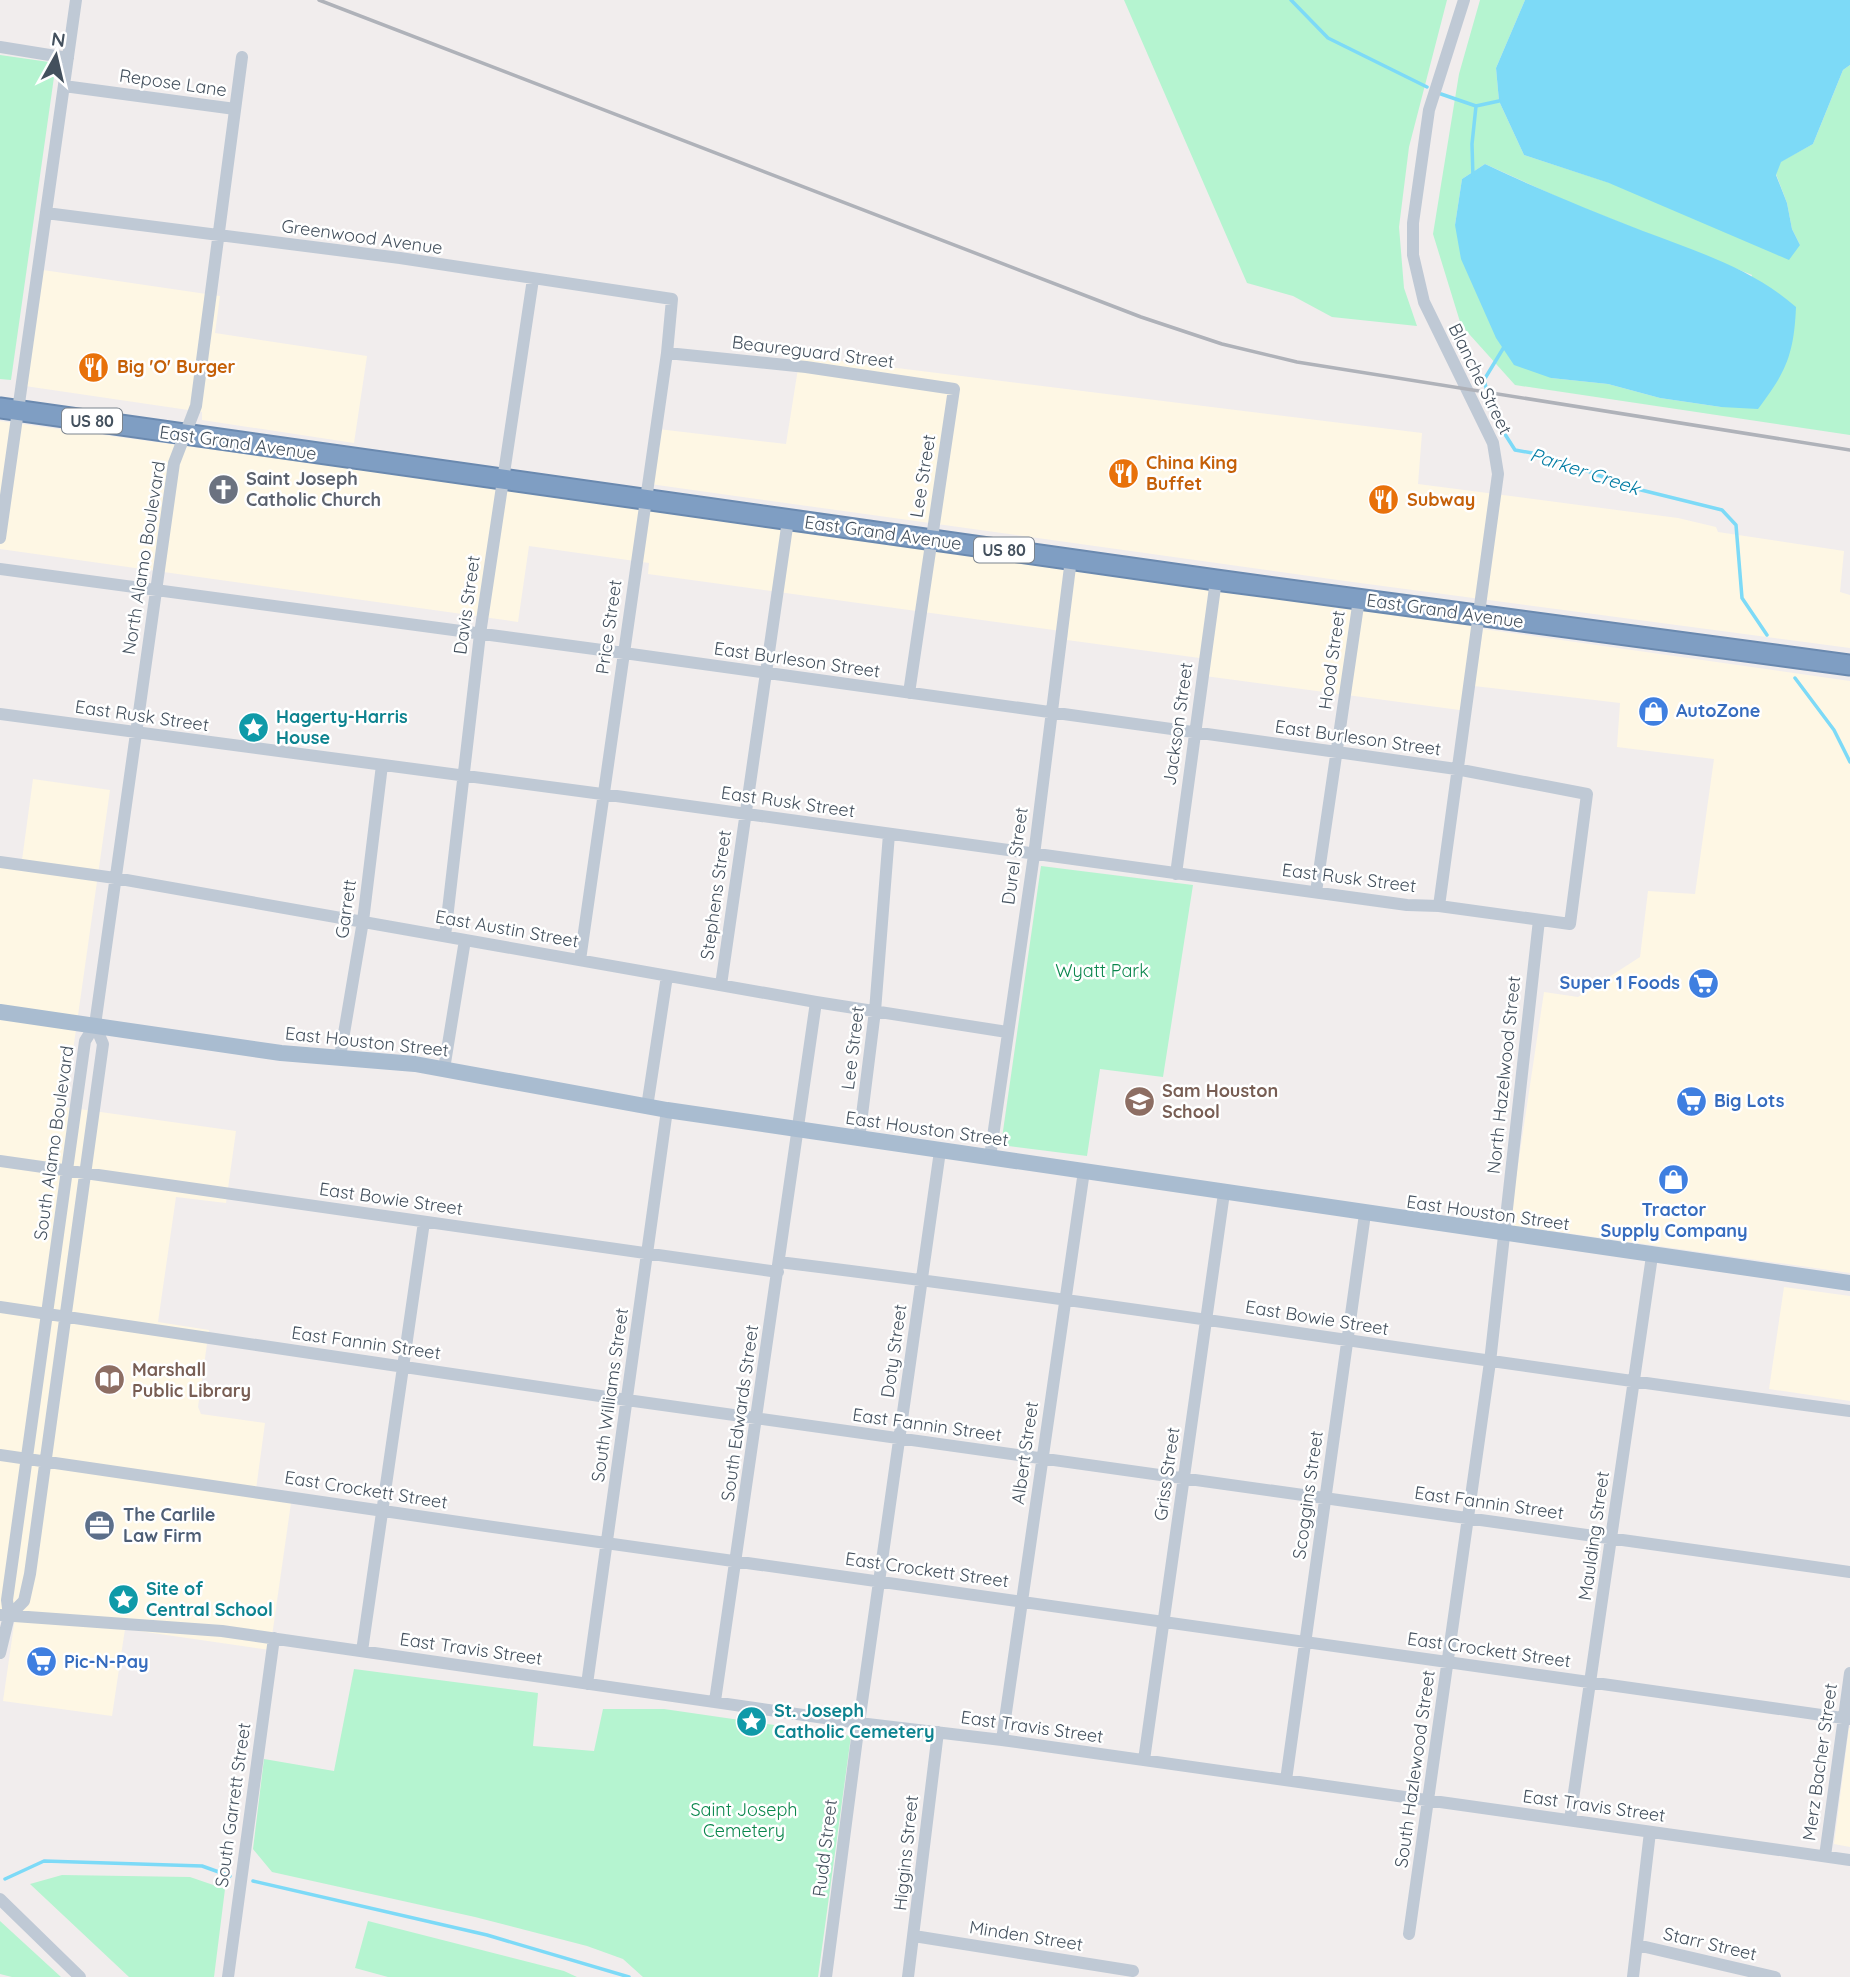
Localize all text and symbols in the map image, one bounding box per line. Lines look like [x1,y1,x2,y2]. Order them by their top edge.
north arrow [21,21,91,91]
text: N [50,26,67,52]
street label: Repose Lane [118,64,228,101]
street label: Greenwood Avenue [280,214,444,259]
street label: Blanche Street [1444,319,1517,438]
street label: Beaureguard Street [731,330,896,373]
restaurant icon: Big 'O' Burger [77,350,111,384]
place label: Big 'O' Burger [117,355,236,378]
road number: US 80 [62,408,122,434]
street label: East Grand Avenue [158,420,318,465]
street label: Lee Street [905,433,940,519]
water label: Parker Creek [1527,442,1645,501]
place label: China King Buffet [1146,451,1237,495]
restaurant icon: China King Buffet [1106,456,1140,490]
street label: North Alamo Boulevard [117,459,170,656]
place label: Saint Joseph Catholic Church [246,467,381,511]
church icon: Saint Joseph Catholic Church [206,472,240,506]
restaurant icon: Subway [1367,483,1401,517]
place label: Subway [1407,488,1475,511]
street label: East Grand Avenue [803,510,963,555]
road number: US 80 [974,538,1034,562]
street label: Davis Street [448,554,485,656]
street label: Price Street [590,578,627,676]
street label: East Grand Avenue [1365,588,1525,633]
street label: Hood Street [1313,609,1350,711]
street label: East Burleson Street [713,636,882,683]
street label: Jackson Street [1157,661,1198,787]
shop icon: AutoZone [1636,694,1670,728]
street label: East Rusk Street [74,695,210,736]
place label: AutoZone [1676,699,1760,722]
place label: Hagerty-Harris House [276,705,408,749]
place icon: Hagerty-Harris House [236,710,270,744]
street label: East Burleson Street [1274,714,1443,761]
street label: East Rusk Street [720,781,856,822]
street label: Durel Street [996,806,1033,906]
street label: Stephens Street [695,829,736,961]
street label: East Rusk Street [1281,858,1417,897]
street label: Garrett [330,878,361,940]
street label: East Austin Street [434,905,581,952]
park label: Wyatt Park [1055,959,1149,982]
supermarket icon: Super 1 Foods [1686,966,1720,1000]
place label: Super 1 Foods [1560,971,1680,994]
street label: North Hazelwood Street [1482,975,1525,1175]
street label: Lee Street [836,1005,869,1091]
street label: East Houston Street [284,1021,450,1062]
street label: South Alamo Boulevard [28,1044,79,1242]
place label: Sam Houston School [1162,1079,1278,1123]
school or university icon: Sam Houston School [1122,1084,1156,1118]
supermarket icon: Big Lots [1674,1084,1708,1118]
place label: Big Lots [1714,1089,1785,1112]
street label: East Houston Street [844,1106,1010,1151]
shop icon: Tractor Supply Company [1657,1162,1691,1196]
street label: East Bowie Street [318,1177,464,1220]
street label: East Houston Street [1405,1190,1571,1235]
place label: Tractor Supply Company [1600,1198,1748,1242]
street label: East Bowie Street [1244,1295,1390,1340]
street label: Doty Street [876,1303,911,1399]
street label: South Williams Street [586,1306,633,1484]
street label: East Fannin Street [290,1321,442,1364]
street label: South Edwards Street [716,1323,763,1503]
place label: Marshall Public Library [132,1358,251,1402]
library icon: Marshall Public Library [92,1363,126,1397]
street label: Albert Street [1006,1400,1043,1506]
street label: East Fannin Street [851,1403,1003,1446]
street label: Griss Street [1149,1426,1184,1522]
street label: Scoggins Street [1287,1429,1328,1561]
street label: East Crockett Street [283,1465,449,1514]
street label: Maulding Street [1573,1470,1614,1602]
street label: East Fannin Street [1413,1481,1565,1524]
place label: The Carlile Law Firm [123,1503,215,1547]
office icon: The Carlile Law Firm [83,1508,117,1542]
street label: East Crockett Street [844,1547,1010,1592]
place label: Site of Central School [146,1577,273,1621]
place icon: Site of Central School [106,1582,140,1616]
street label: East Travis Street [398,1627,544,1670]
street label: East Crockett Street [1406,1627,1572,1672]
supermarket icon: Pic-N-Pay [24,1645,58,1679]
place label: Pic-N-Pay [64,1650,149,1673]
street label: South Hazlewood Street [1389,1669,1440,1869]
street label: Merz Bacher Street [1797,1682,1842,1842]
place label: St. Joseph Catholic Cemetery [774,1699,935,1743]
place icon: St. Joseph Catholic Cemetery [734,1704,768,1738]
street label: East Travis Street [959,1705,1105,1748]
street label: South Garrett Street [210,1721,255,1889]
street label: East Travis Street [1521,1784,1667,1827]
street label: Higgins Street [888,1794,923,1912]
park label: Saint Joseph Cemetery [690,1798,798,1842]
street label: Rudd Street [807,1798,842,1898]
street label: Minden Street [968,1915,1085,1956]
street label: Starr Street [1661,1922,1759,1965]

